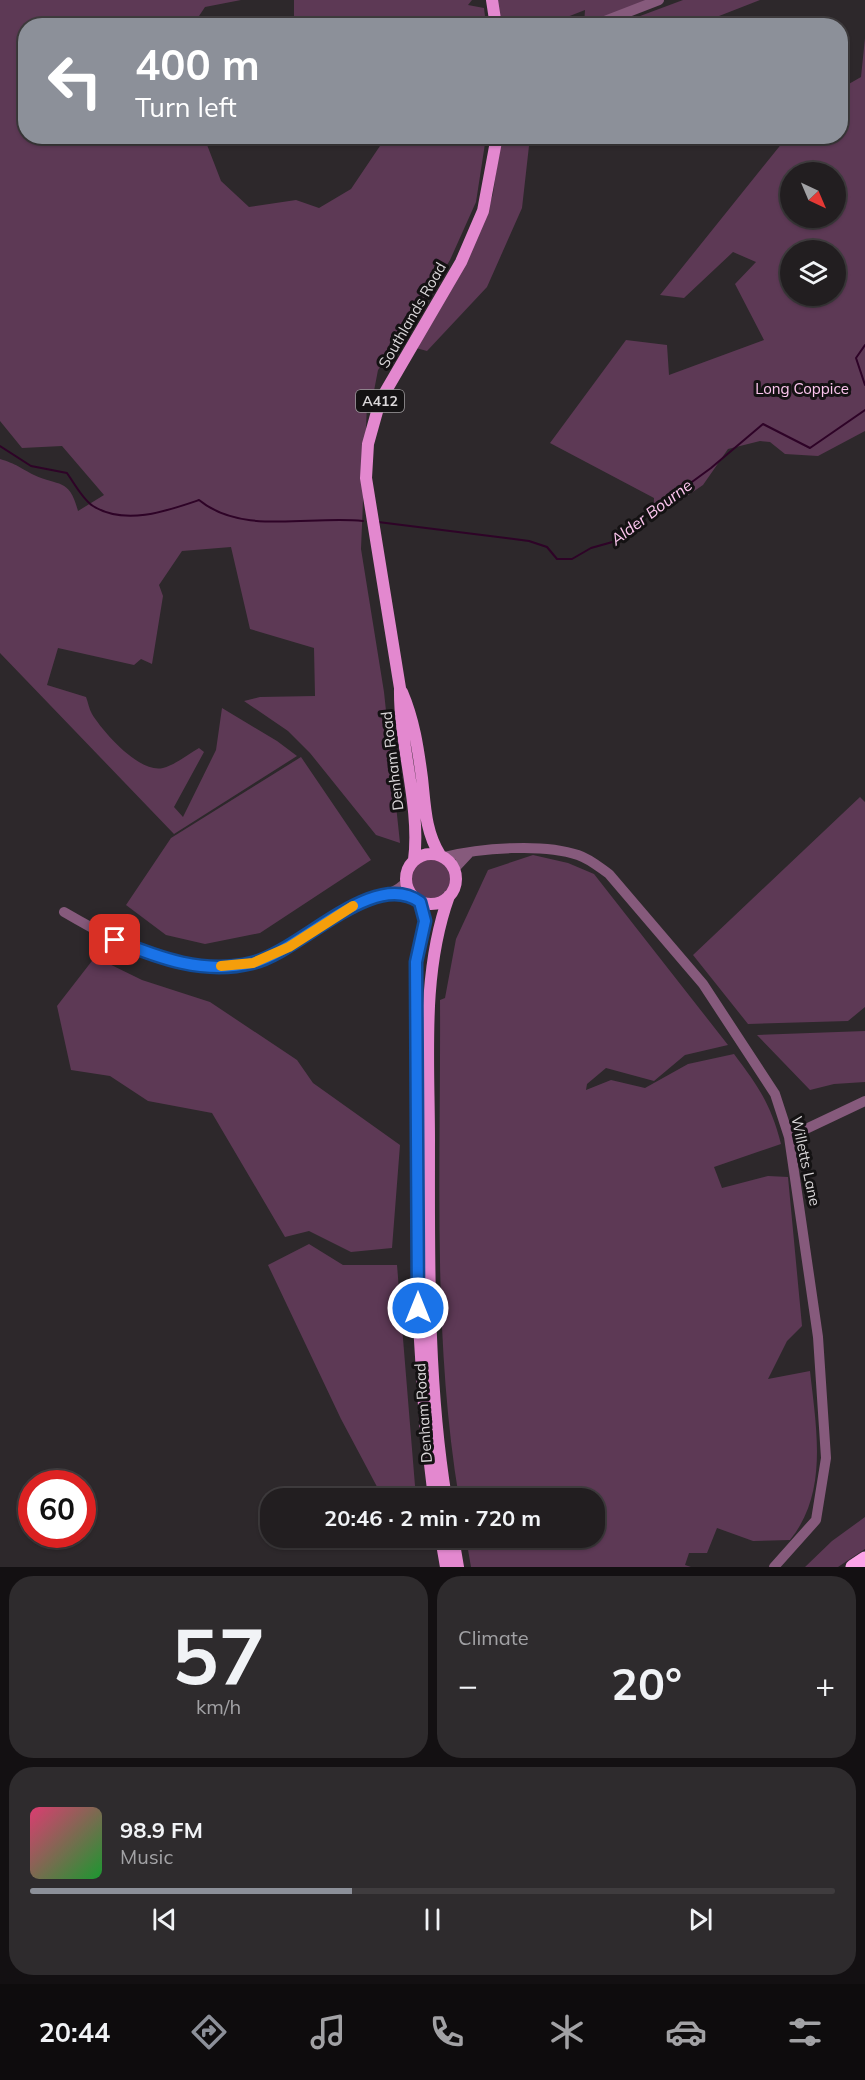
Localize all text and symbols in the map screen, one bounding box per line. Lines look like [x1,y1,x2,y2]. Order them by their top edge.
text: 400 m [135,38,260,91]
icon: left [36,42,114,120]
text: Turn left [135,90,237,124]
north arrow [780,162,846,228]
map controls [780,162,846,306]
button: layers [780,240,846,306]
street label: Southlands Road [374,259,450,371]
park label: Long Coppice [755,379,849,398]
road number: A412 [356,390,404,412]
water label: Alder Bourne [605,475,696,550]
street label: Denham Road [376,710,408,812]
pin [89,914,140,965]
icon: arrive [98,923,131,956]
street label: Willetts Lane [787,1114,825,1208]
position arrow [386,1276,450,1340]
street label: Denham Road [410,1363,436,1463]
speed limit sign: 60 [18,1470,96,1548]
text: 20:46 · 2 min · 720 m [324,1504,541,1532]
text: 57 [172,1606,265,1704]
text: Climate [458,1625,529,1650]
text: 20° [611,1655,682,1711]
text: − [458,1664,478,1705]
text: + [815,1664,835,1705]
text: km/h [196,1694,241,1719]
text: 98.9 FM [120,1816,203,1844]
text: Music [120,1844,173,1869]
icon: previous [148,1903,181,1936]
icon: pause [416,1903,449,1936]
icon: next [684,1903,717,1936]
icon: directions [188,2011,230,2053]
icon: music [307,2011,349,2053]
icon: phone [426,2011,468,2053]
icon: climate [546,2011,588,2053]
icon: car [665,2011,707,2053]
icon: filters [784,2011,826,2053]
text: 20:44 [39,2015,110,2049]

